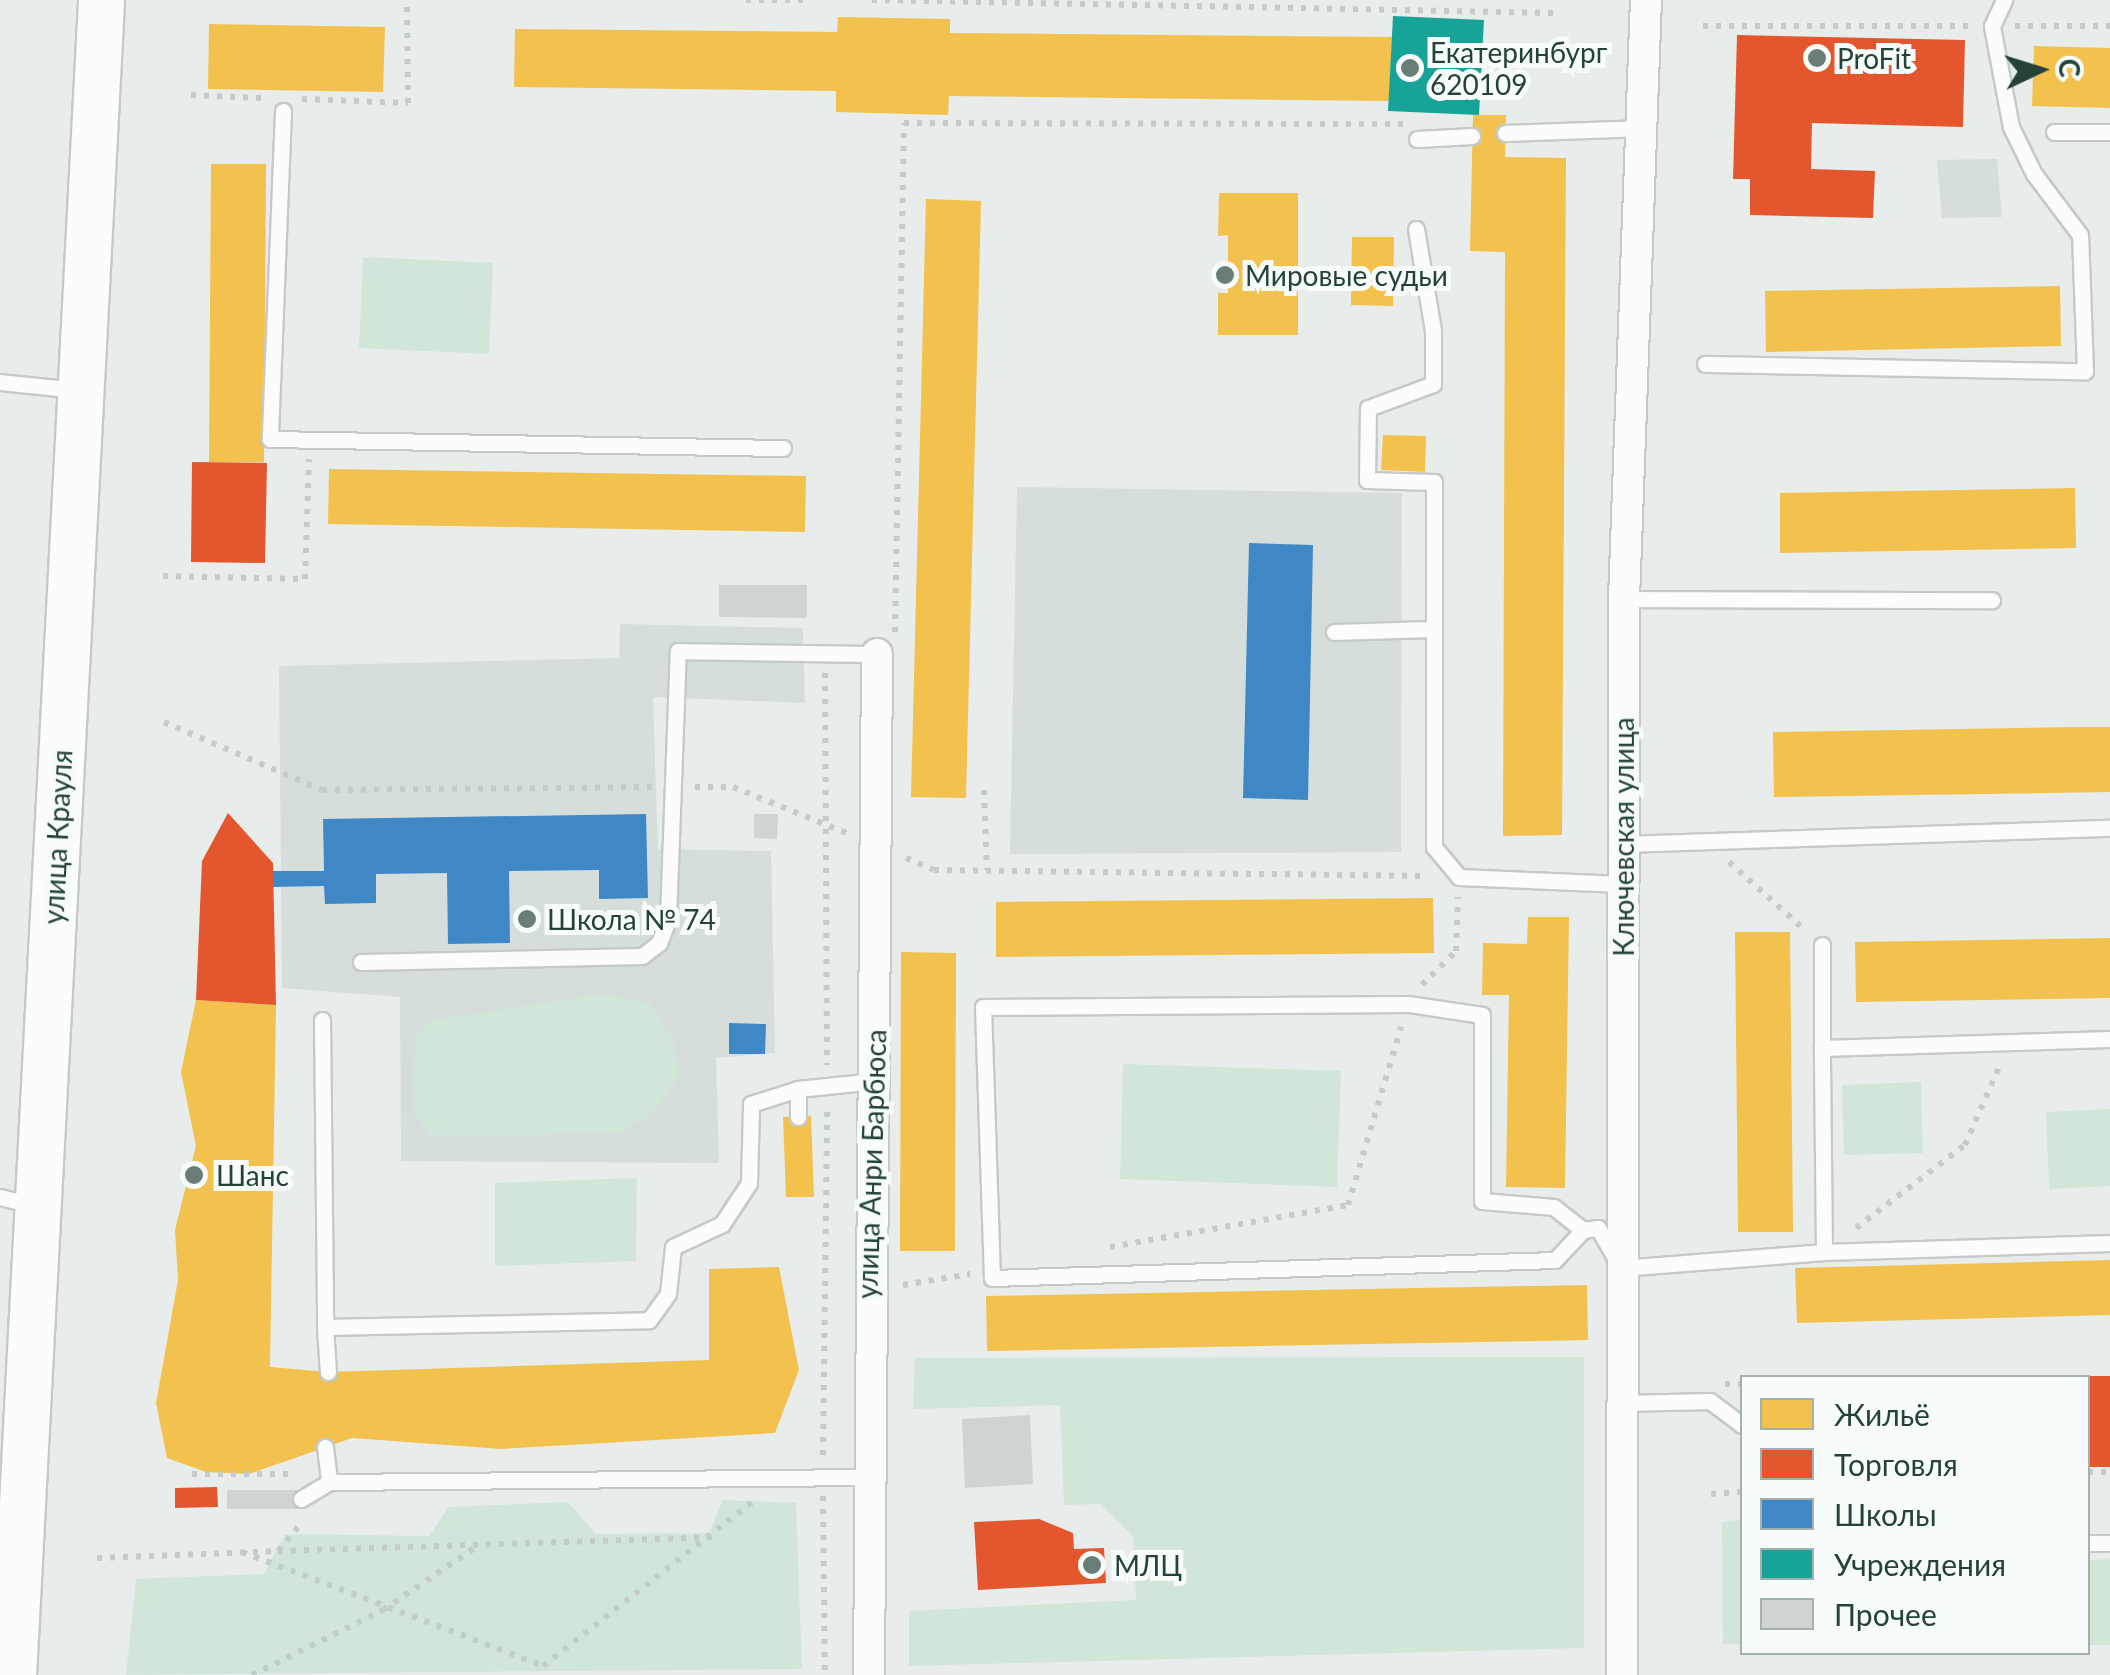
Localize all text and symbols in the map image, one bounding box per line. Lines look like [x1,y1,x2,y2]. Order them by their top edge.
north arrow [1990,20,2090,120]
place label: Екатеринбург 620109 [1430,35,1607,101]
place label: ProFit [1837,41,1911,75]
marker: ProFit [1806,47,1828,69]
marker: Екатеринбург 620109 [1399,57,1421,79]
text: С [2052,57,2088,78]
place label: Мировые судьи [1245,258,1448,292]
marker: Мировые судьи [1214,264,1236,286]
street label: Ключевская улица [1606,717,1640,957]
street label: улица Крауля [36,749,78,925]
place label: Школа № 74 [547,902,716,936]
marker: Школа № 74 [516,908,538,930]
street label: улица Анри Барбюса [850,1029,892,1299]
place label: Шанс [216,1158,289,1192]
marker: Шанс [181,1162,207,1188]
legend [1740,1375,2090,1655]
text: Жильё [1834,1396,1930,1432]
text: Торговля [1834,1446,1958,1482]
text: Школы [1834,1496,1937,1532]
text: Учреждения [1834,1546,2006,1582]
place label: МЛЦ [1114,1548,1182,1582]
marker: МЛЦ [1079,1552,1105,1578]
text: Прочее [1834,1596,1937,1632]

